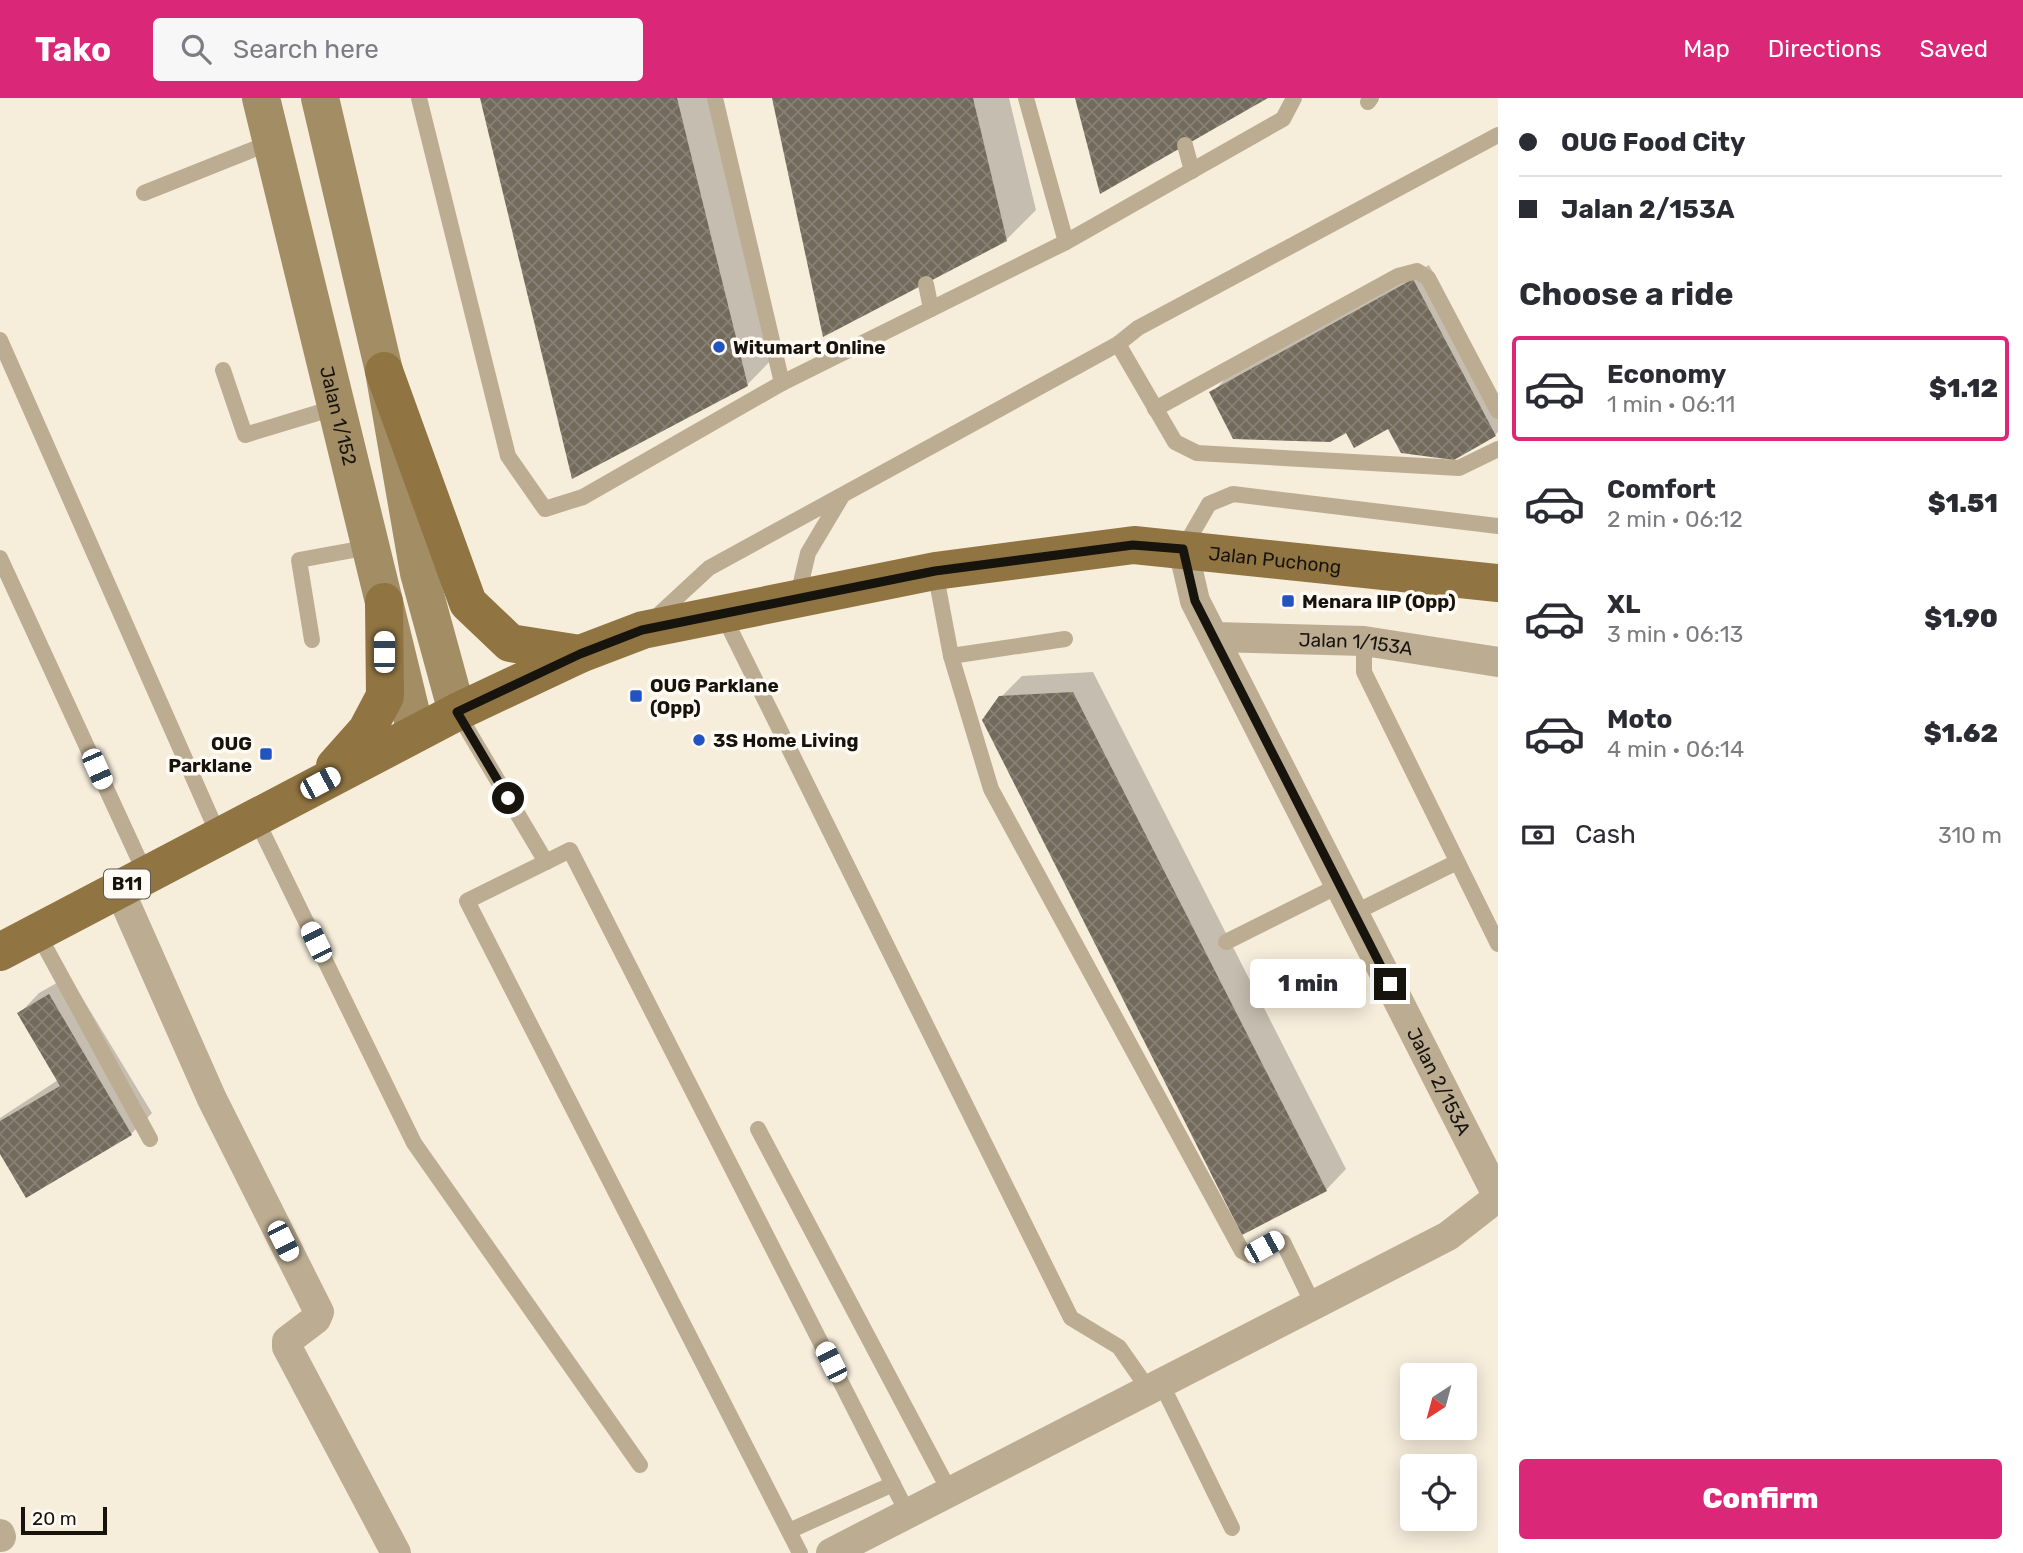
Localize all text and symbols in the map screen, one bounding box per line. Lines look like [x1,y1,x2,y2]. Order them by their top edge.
search box [153,18,643,81]
text: Tako [35,30,111,69]
icon: search [177,30,215,68]
text: Search here [233,34,379,65]
text: Map [1683,35,1730,63]
text: Directions [1768,35,1881,63]
text: Saved [1919,35,1988,63]
text: OUG Food City [1561,127,1746,158]
text: Jalan 2/153A [1561,194,1735,225]
text: Choose a ride [1519,275,1733,313]
place label: Witumart Online [733,336,886,359]
marker: Witumart Online [711,339,727,355]
icon: car [1523,357,1586,420]
text: Economy [1607,359,1726,390]
street label: Jalan 1/152 [315,364,362,468]
text: $1.12 [1929,373,1998,404]
text: 1 min · 06:11 [1607,390,1735,418]
icon: car [1523,472,1586,535]
text: Comfort [1607,474,1716,505]
text: $1.51 [1928,488,1998,519]
text: 2 min · 06:12 [1607,505,1743,533]
street label: Jalan Puchong [1208,541,1343,578]
icon: car [1523,587,1586,650]
text: XL [1607,589,1640,620]
place label: Menara IIP (Opp) [1302,590,1456,613]
marker: Menara IIP (Opp) [1280,593,1296,609]
text: $1.90 [1924,603,1998,634]
text: 3 min · 06:13 [1607,620,1743,648]
street label: Jalan 1/153A [1298,628,1415,660]
car [374,631,395,673]
place label: OUG Parklane (Opp) [650,674,779,719]
marker: OUG Parklane (Opp) [628,688,644,704]
icon: car [1523,702,1586,765]
text: Moto [1607,704,1672,735]
text: $1.62 [1924,718,1998,749]
place label: 3S Home Living [713,729,858,752]
place label: OUG Parklane [168,732,252,777]
marker: 3S Home Living [691,732,707,748]
text: 4 min · 06:14 [1607,735,1744,763]
car [79,746,116,792]
marker: OUG Parklane [258,746,274,762]
car [297,764,344,802]
route start [492,782,524,814]
icon: cash [1519,816,1557,854]
text: Cash [1575,819,1636,850]
text: 310 m [1938,821,2002,849]
road number: B11 [104,870,150,898]
car [298,919,335,965]
callout: 1 min [1250,960,1366,1008]
route end [1374,968,1406,1000]
text: 1 min [1278,969,1338,997]
street label: Jalan 2/153A [1402,1024,1476,1139]
car [265,1218,302,1264]
car [1241,1228,1288,1266]
car [813,1339,850,1385]
north arrow [1400,1363,1477,1440]
map controls [1400,1363,1477,1531]
button: locate [1400,1454,1477,1531]
button: Confirm [1519,1459,2002,1539]
scale bar [21,1504,107,1536]
text: 20 m [32,1507,77,1530]

